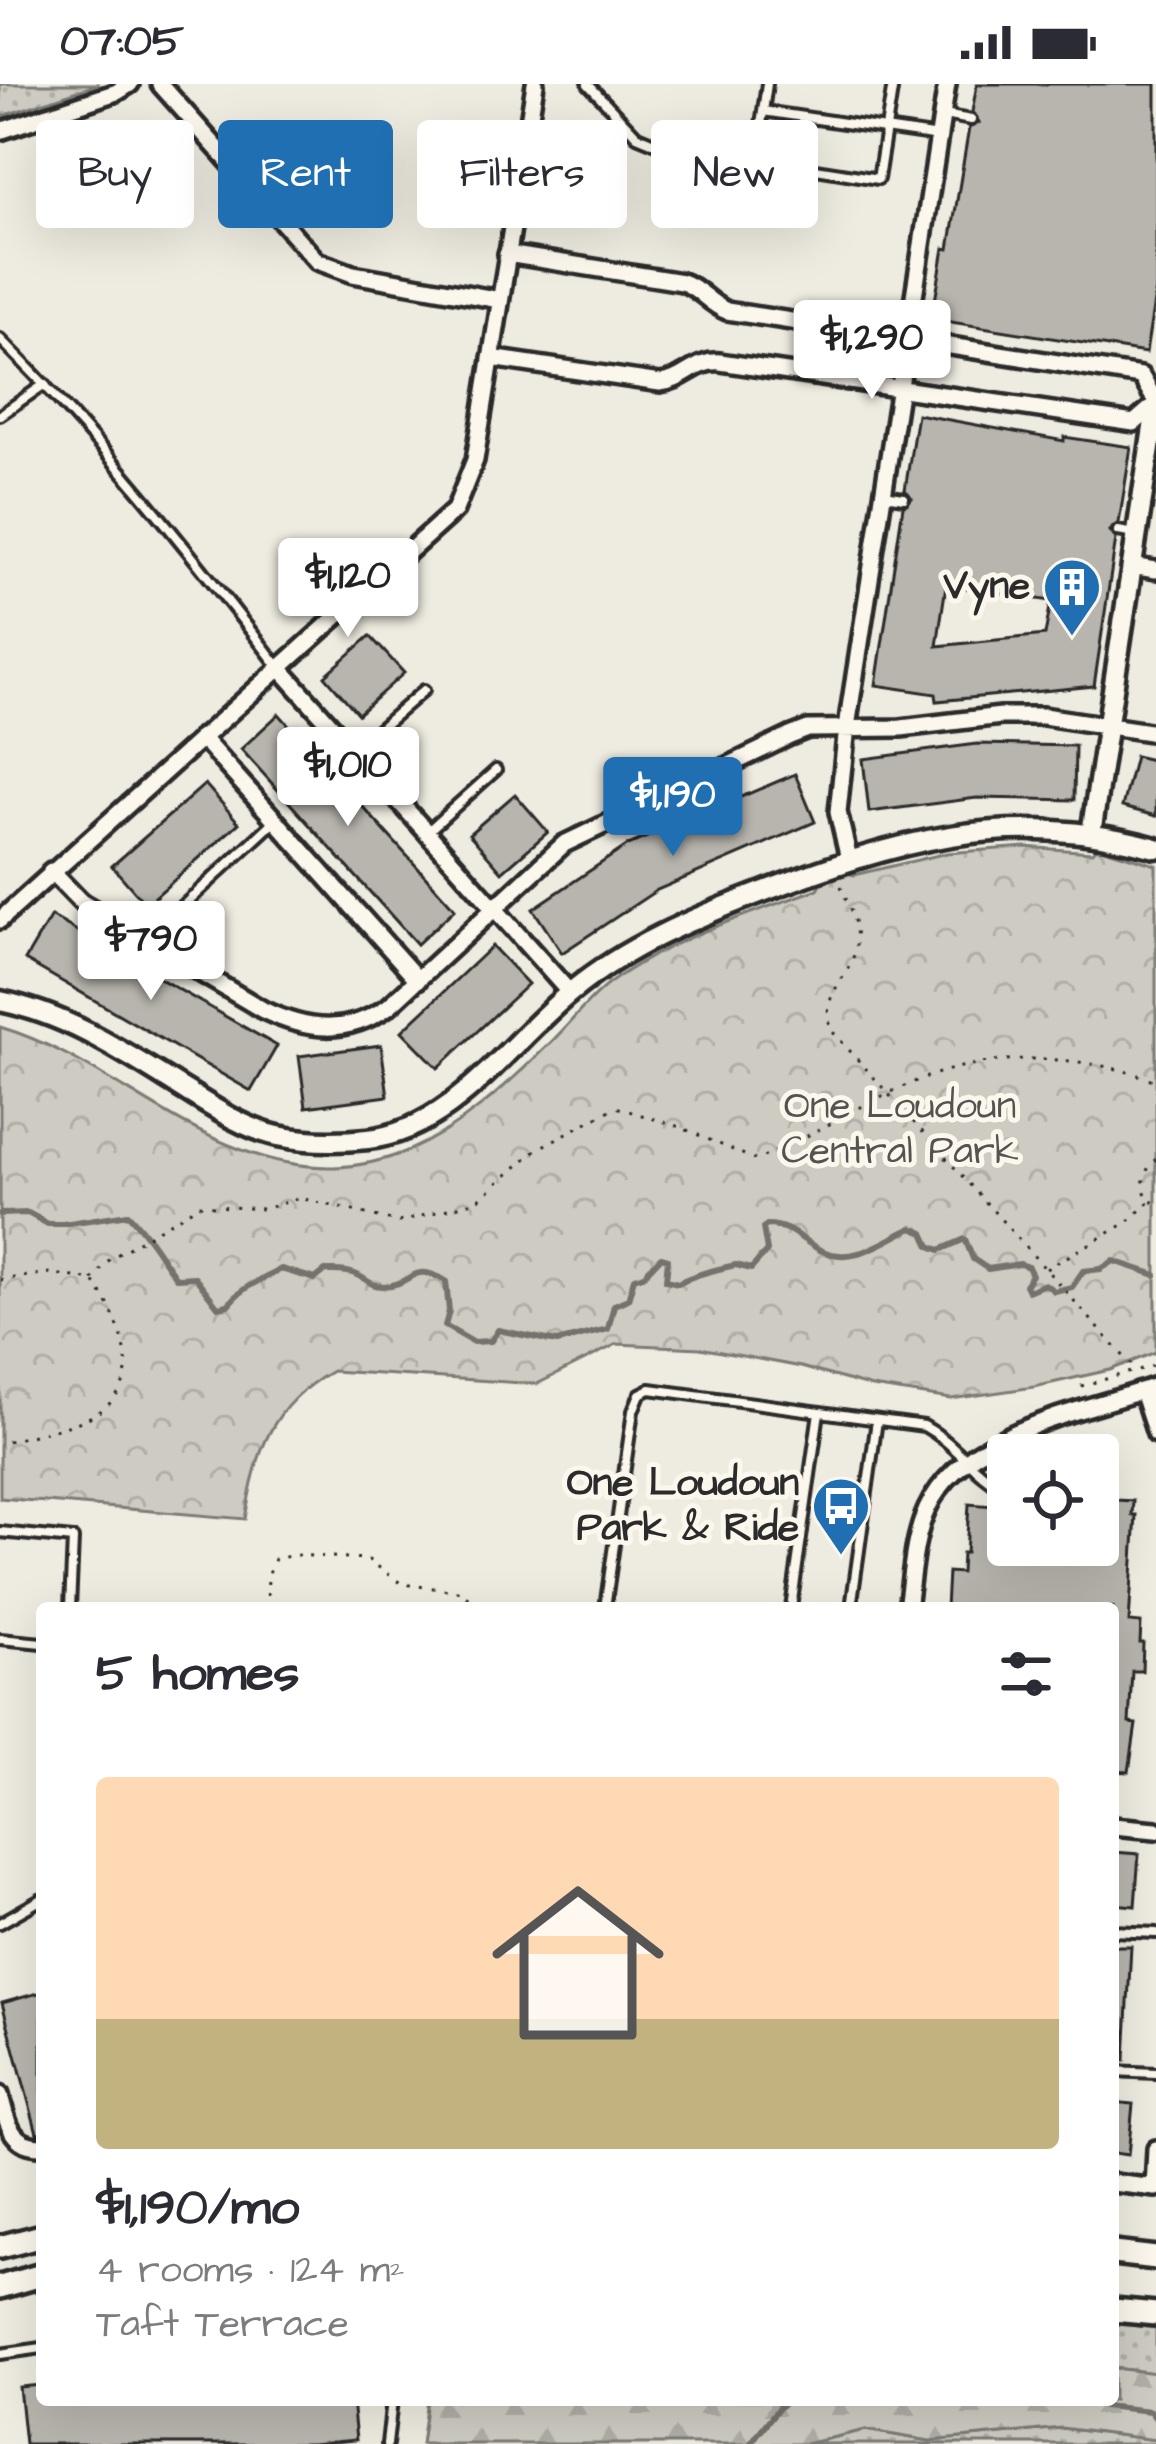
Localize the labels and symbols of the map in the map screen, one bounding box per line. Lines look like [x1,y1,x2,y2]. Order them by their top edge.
pin: $1,290 [774,300,970,402]
pin: $1,120 [250,538,446,640]
building icon: Vyne [1041,556,1103,638]
place label: Vyne [943,560,1030,616]
pin: $1,010 [250,727,446,829]
pin: $1,190 [575,757,771,859]
pin: $790 [80,901,222,1003]
park label: One Loudoun Central Park [781,1080,1019,1179]
place label: One Loudoun Park & Ride [567,1457,799,1556]
bus stop icon: One Loudoun Park & Ride [810,1475,872,1557]

